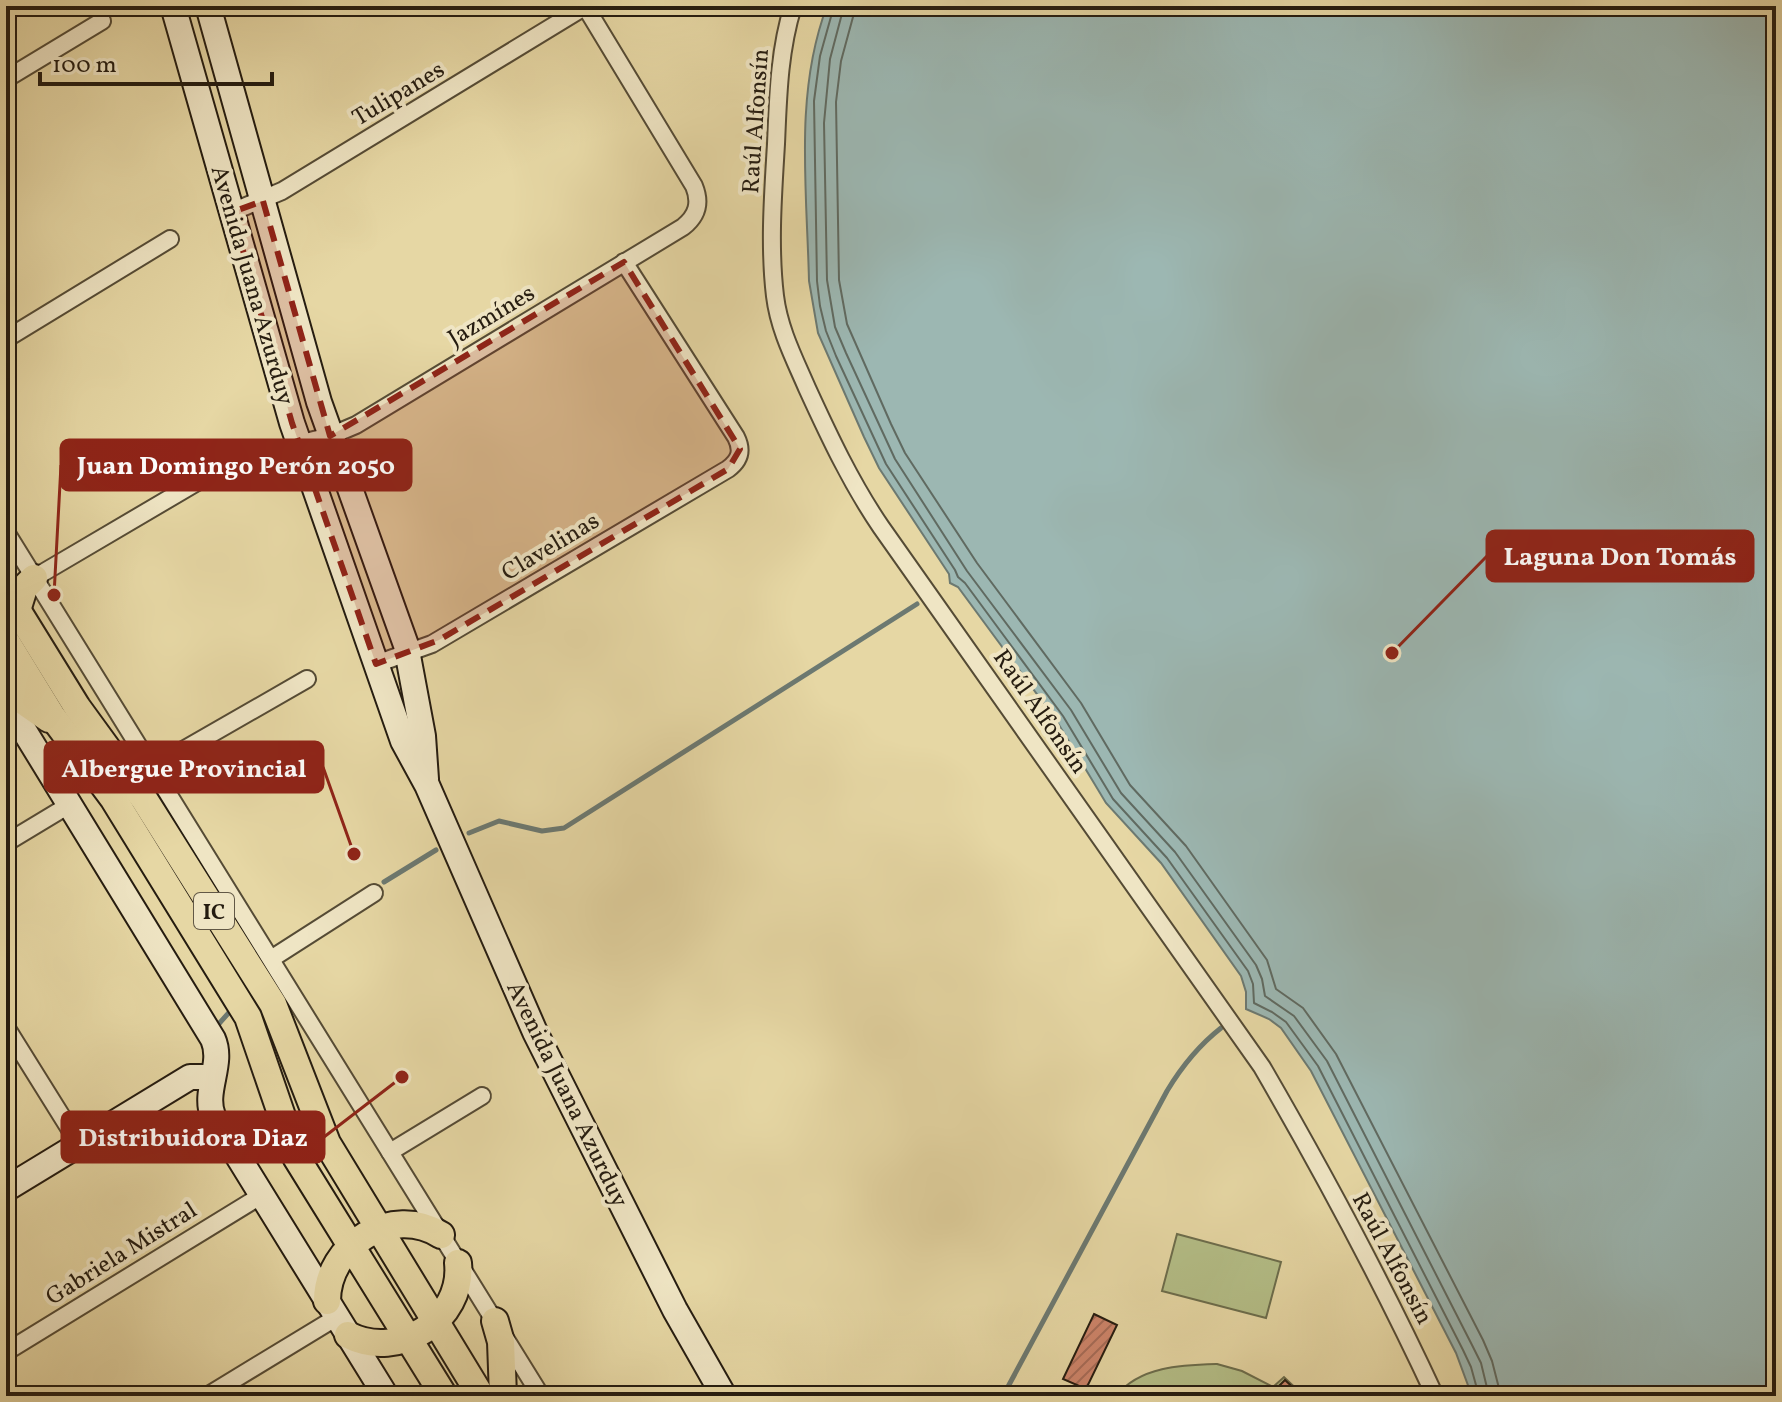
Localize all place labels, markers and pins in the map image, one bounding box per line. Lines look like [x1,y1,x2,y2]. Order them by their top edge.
callout: Juan Domingo Perón 2050 [61,440,411,490]
callout: Laguna Don Tomás [1487,531,1753,581]
callout: Albergue Provincial [45,742,323,792]
callout: Distribuidora Diaz [62,1112,324,1162]

